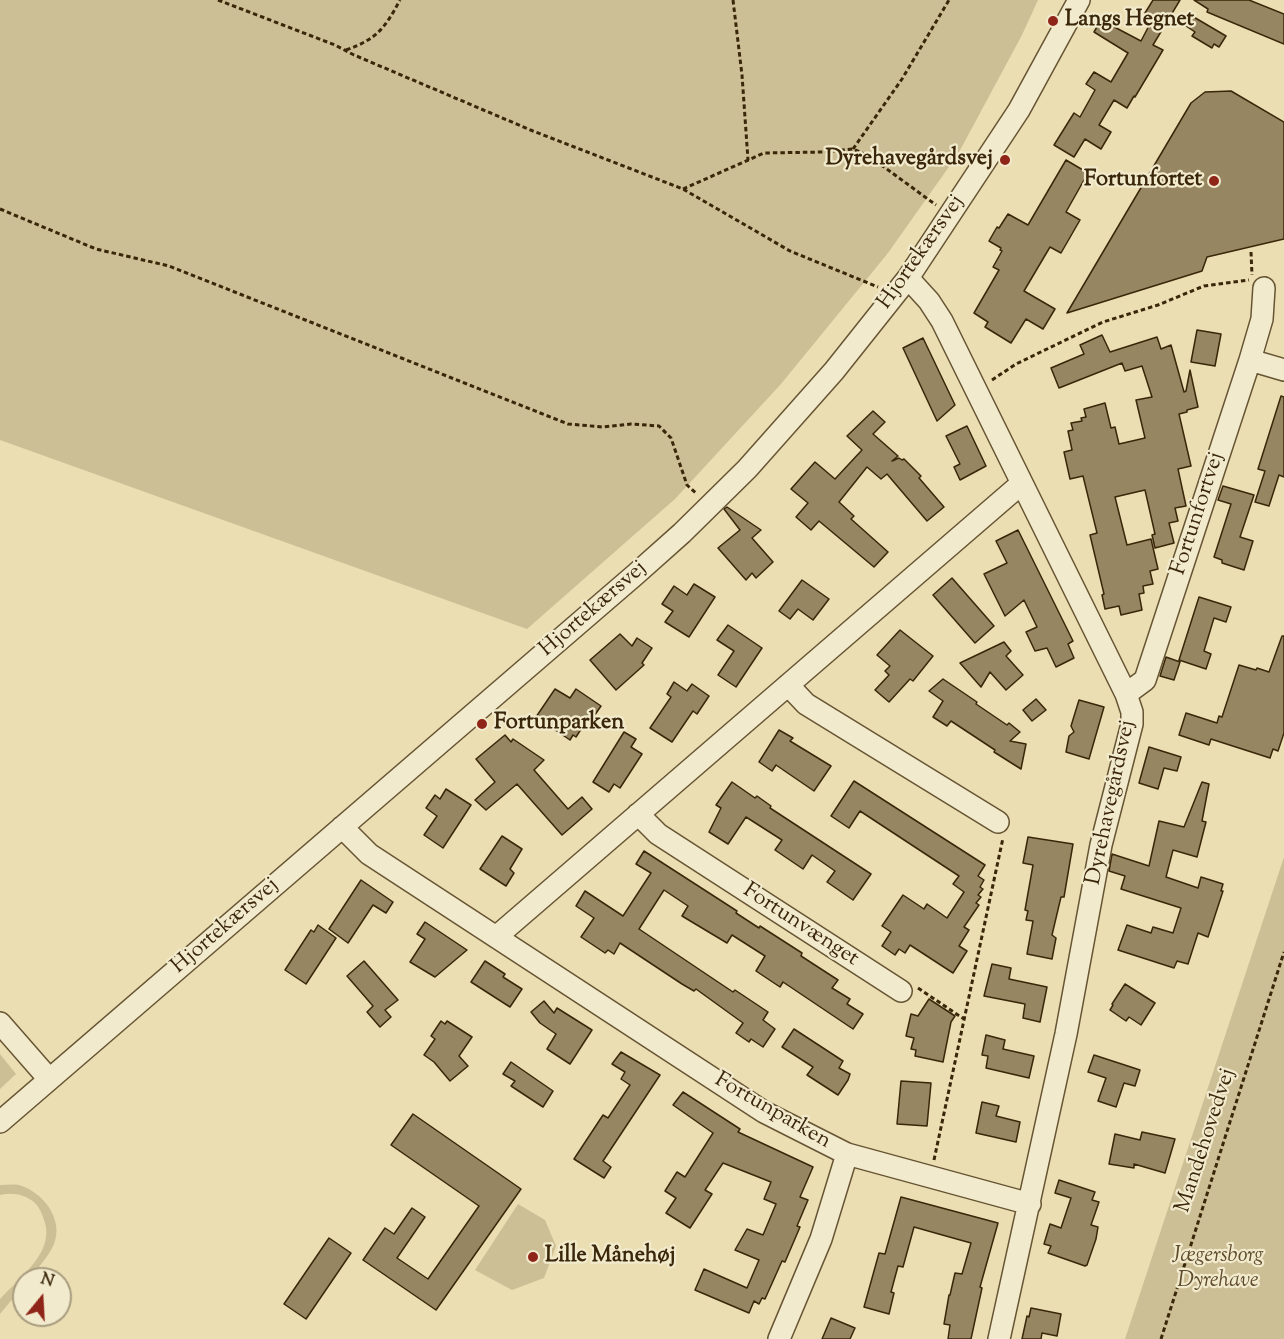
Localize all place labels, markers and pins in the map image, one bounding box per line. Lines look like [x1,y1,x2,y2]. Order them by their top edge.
place label: Langs Hegnet [1065,8,1194,34]
marker: Langs Hegnet [1046,14,1060,28]
place label: Dyrehavegårdsvej [825,147,993,173]
marker: Dyrehavegårdsvej [998,153,1012,167]
place label: Fortunfortet [1084,168,1202,194]
marker: Fortunfortet [1207,174,1221,188]
place label: Fortunparken [494,711,624,737]
marker: Fortunparken [475,717,489,731]
place label: Lille Månehøj [545,1244,675,1270]
marker: Lille Månehøj [526,1250,540,1264]

